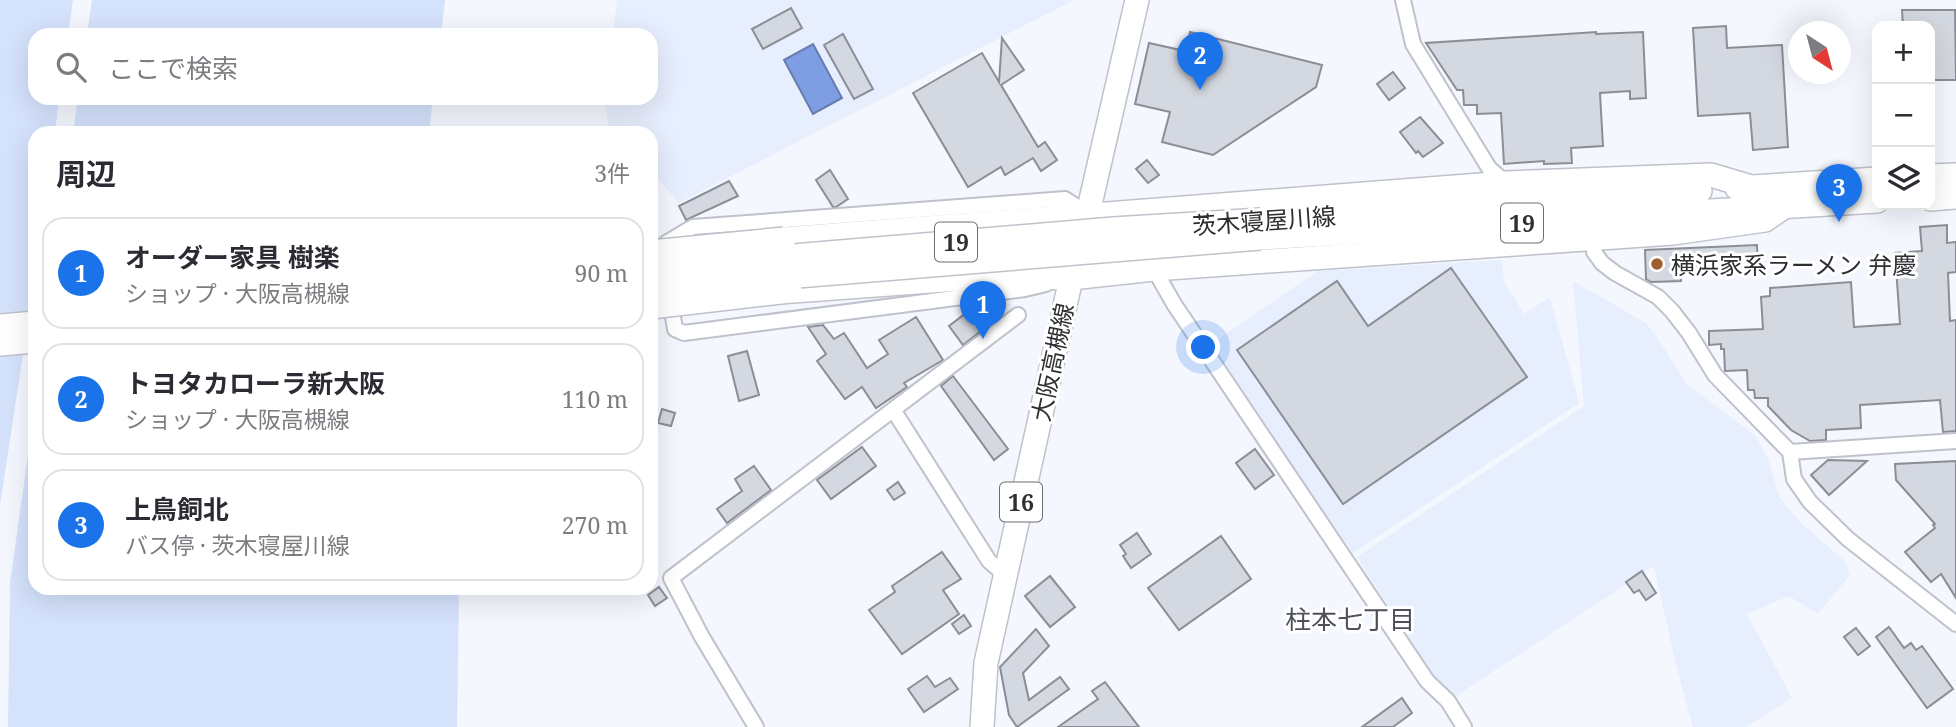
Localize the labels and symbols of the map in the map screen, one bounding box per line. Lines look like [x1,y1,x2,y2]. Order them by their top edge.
north arrow [1788,21,1851,84]
pin: 2 [1177,32,1223,90]
pin: 3 [1816,164,1862,222]
street label: 茨木寝屋川線 [1191,199,1337,241]
road number: 19 [1501,204,1543,243]
road number: 19 [935,222,977,262]
place label: 横浜家系ラーメン 弁慶 [1671,248,1916,281]
marker: 横浜家系ラーメン 弁慶 [1649,256,1665,272]
pin: 1 [960,281,1006,339]
street label: 大阪高槻線 [1023,300,1081,424]
your location [1186,330,1220,364]
road number: 16 [1000,482,1042,522]
district label: 柱本七丁目 [1285,601,1415,637]

